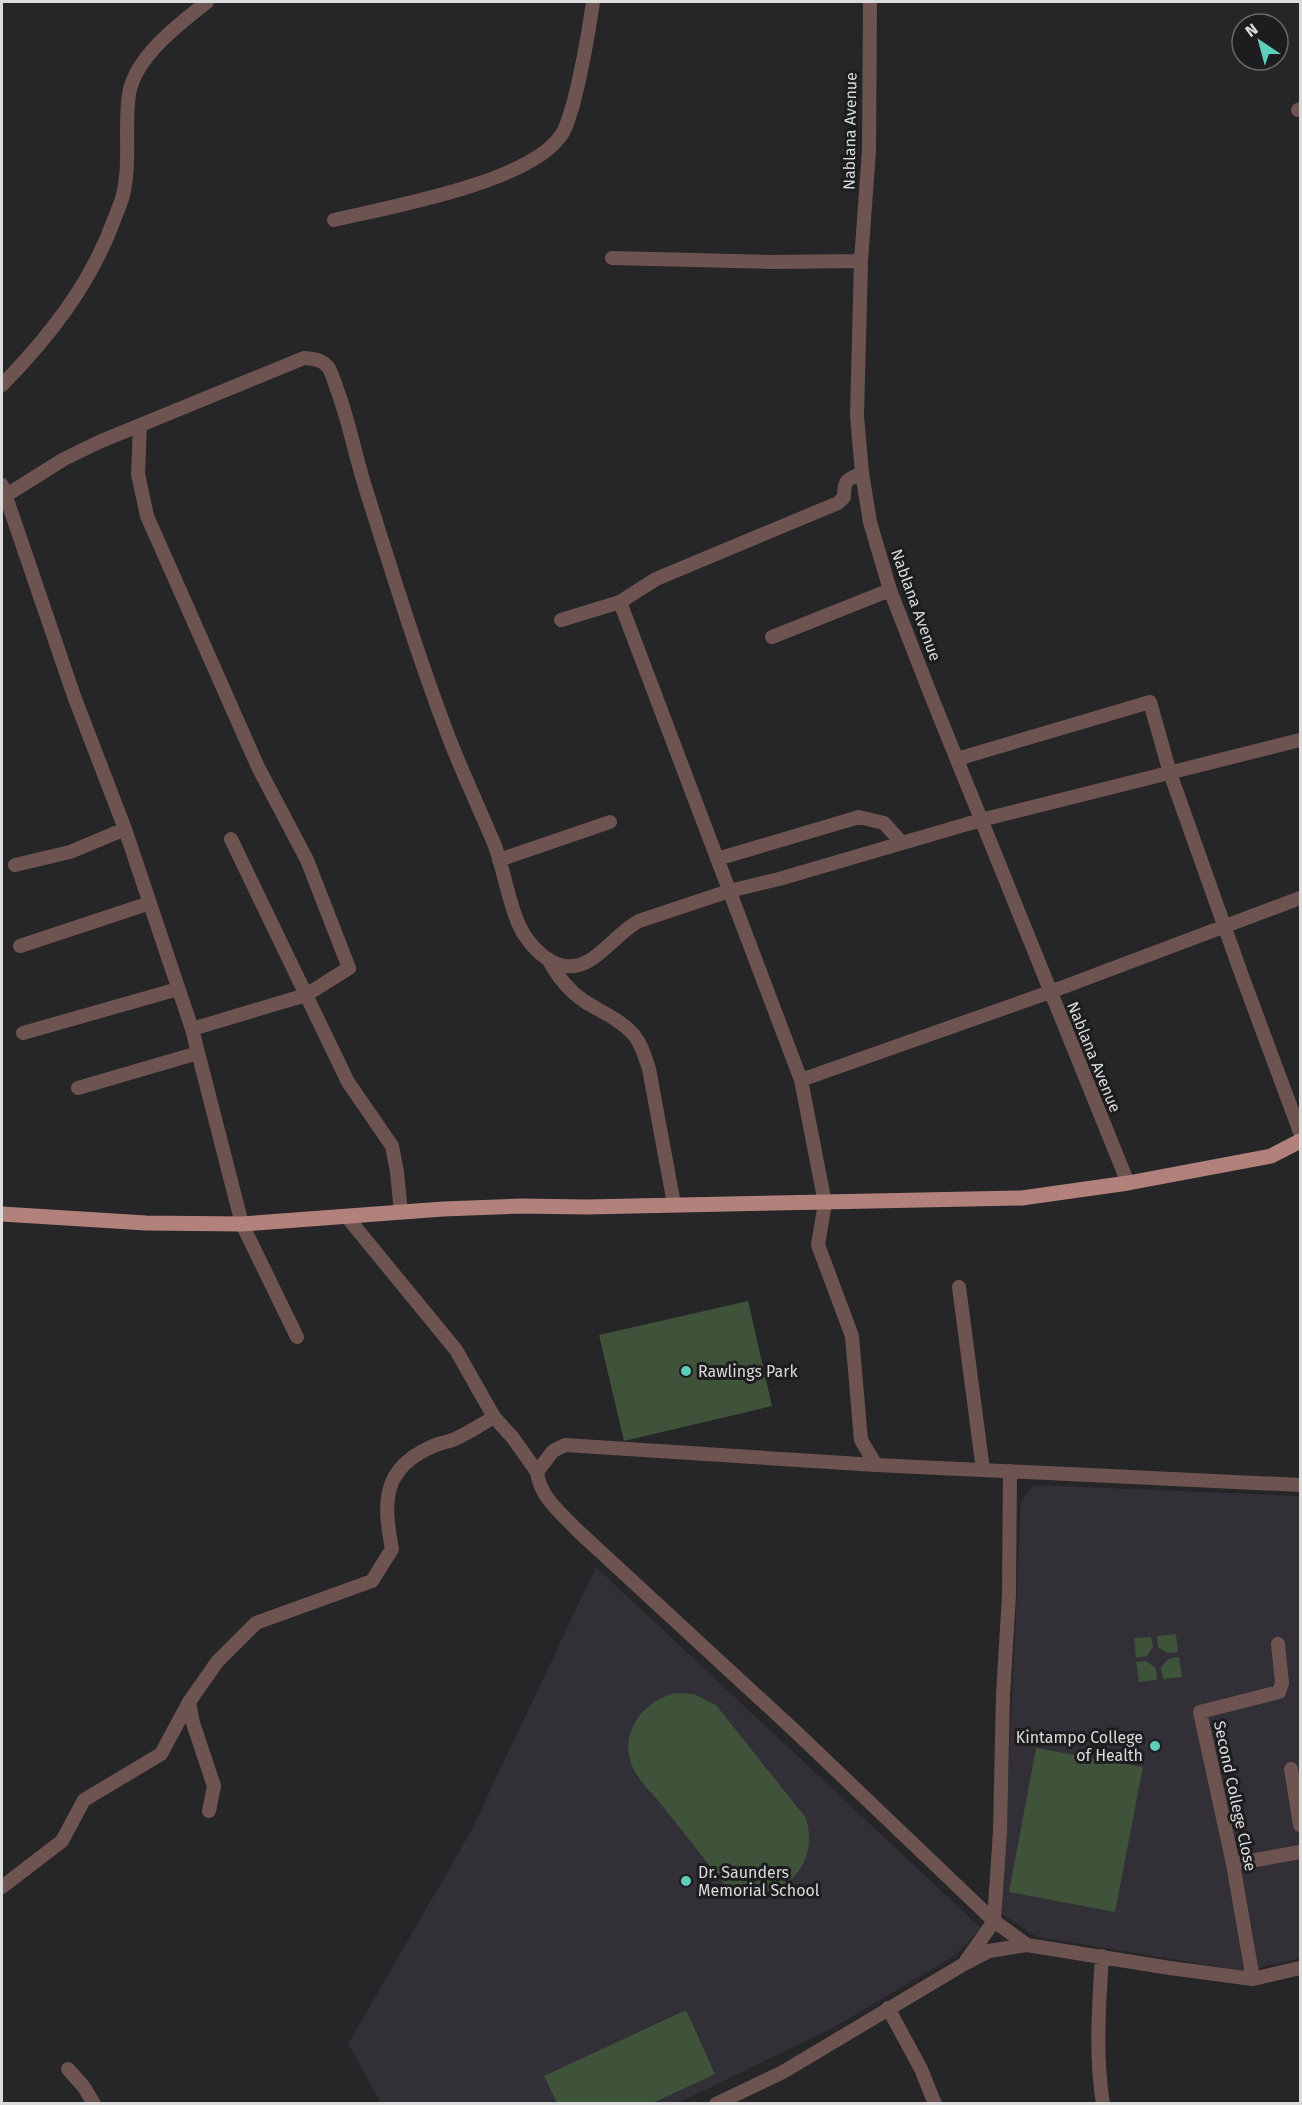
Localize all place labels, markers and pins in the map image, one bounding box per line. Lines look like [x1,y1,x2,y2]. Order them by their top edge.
place label: Rawlings Park [698,1362,798,1381]
marker: Rawlings Park [679,1364,693,1378]
place label: Kintampo College of Health [1016,1728,1143,1765]
marker: Kintampo College of Health [1148,1739,1162,1753]
place label: Dr. Saunders Memorial School [698,1863,820,1900]
marker: Dr. Saunders Memorial School [679,1874,693,1888]

